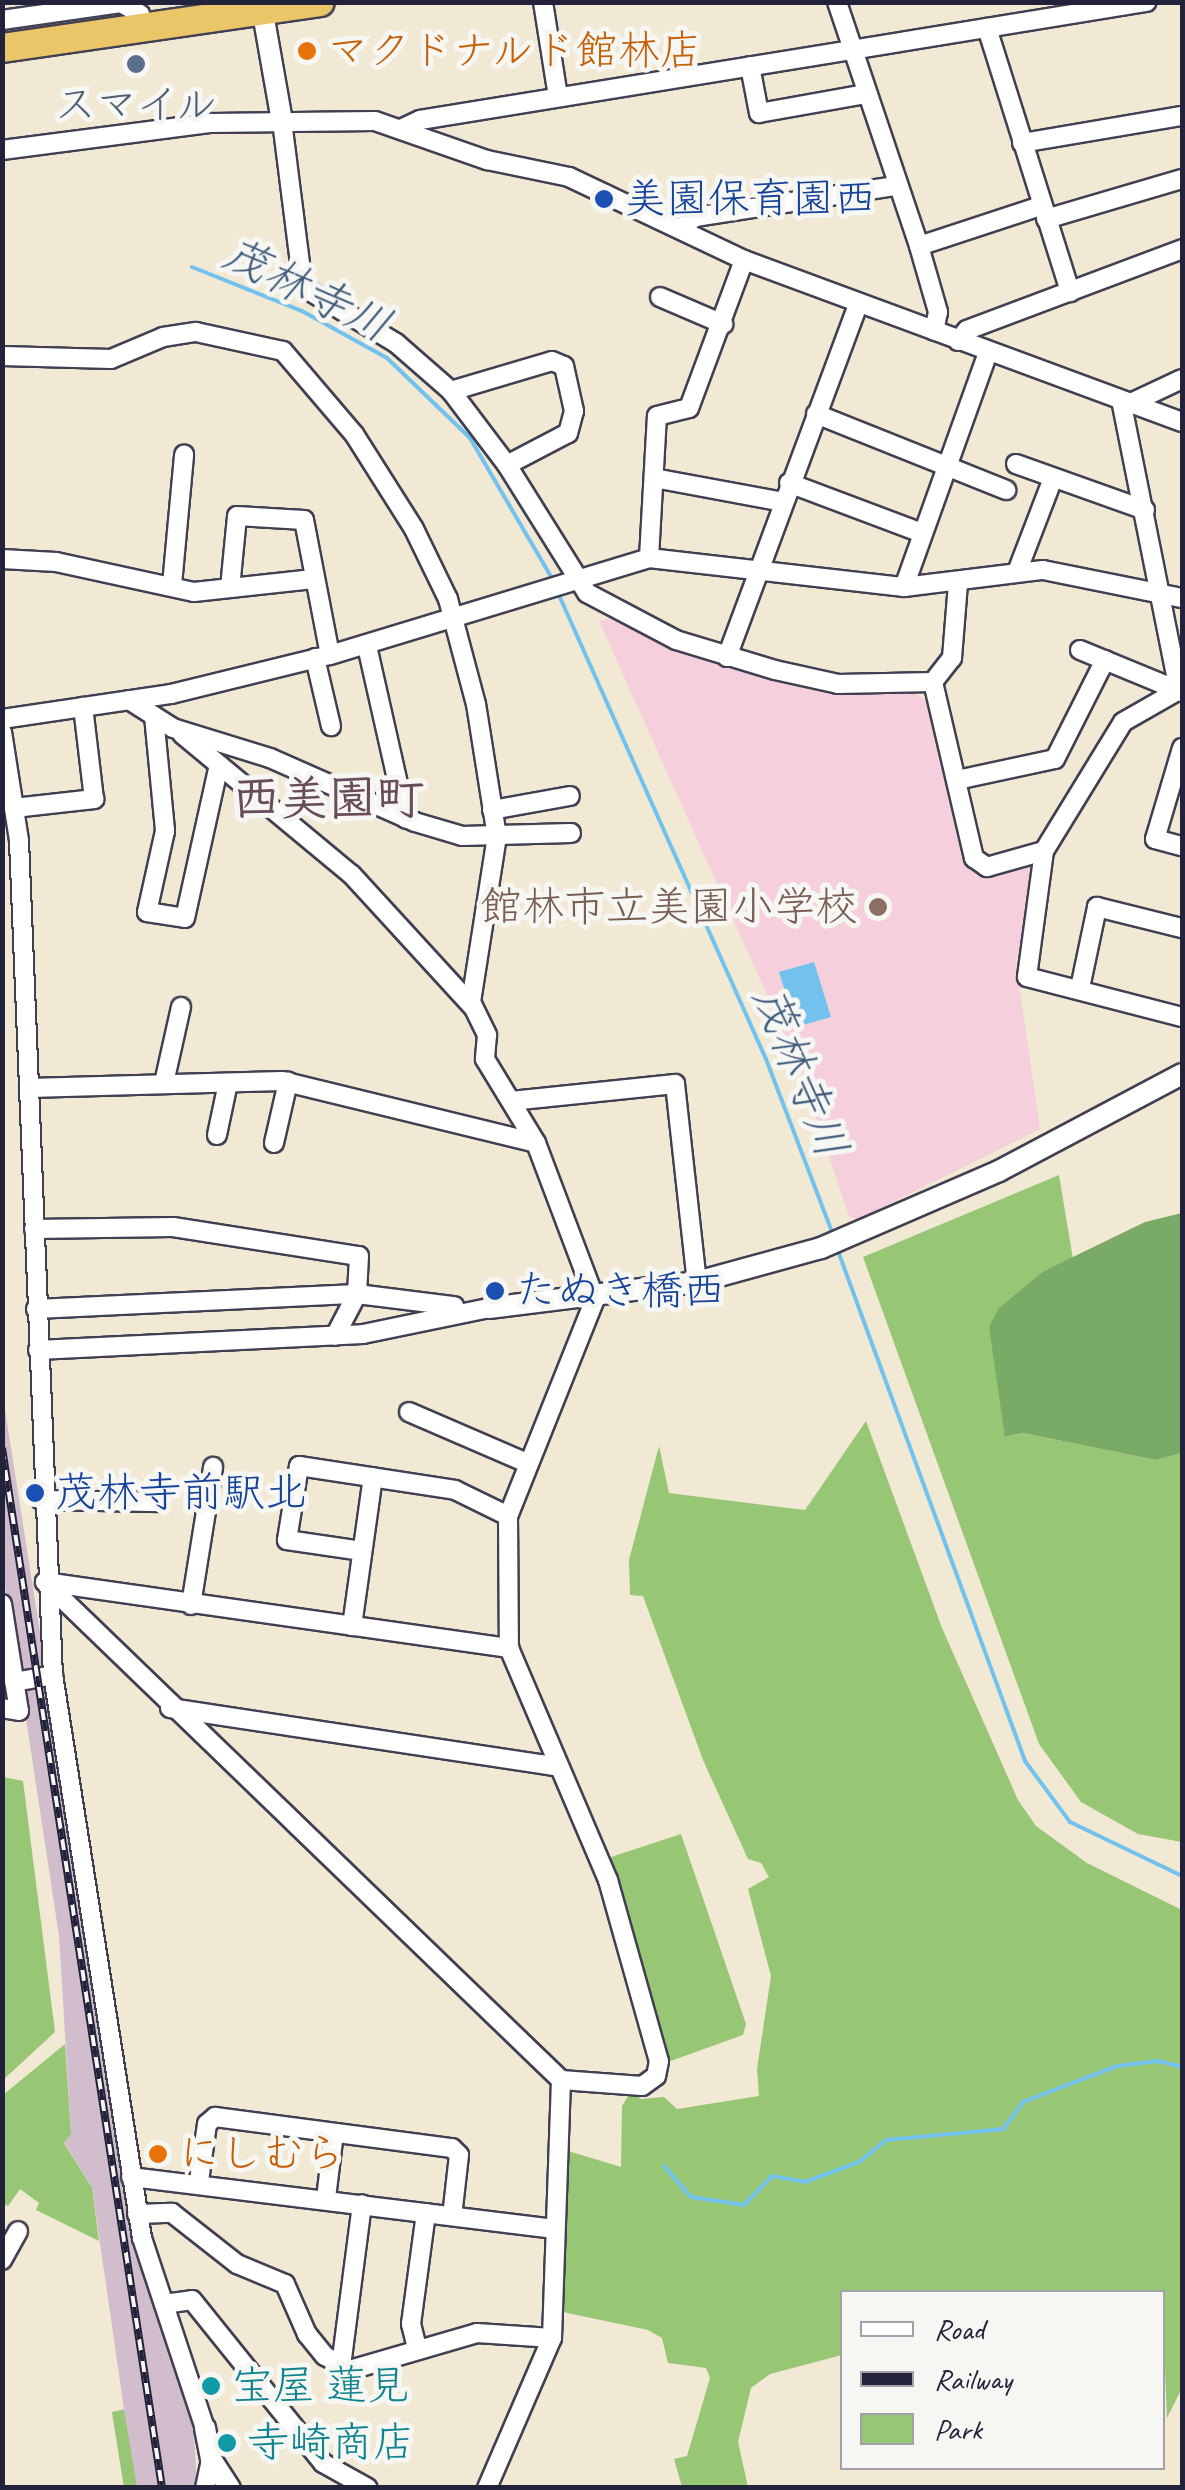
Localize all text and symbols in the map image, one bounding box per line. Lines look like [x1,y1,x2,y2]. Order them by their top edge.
place label: マクドナルド館林店 [327,26,705,76]
marker: マクドナルド館林店 [296,40,318,62]
marker: スマイル [125,53,147,75]
place label: スマイル [52,80,220,130]
place label: 美園保育園西 [624,174,876,224]
marker: 美園保育園西 [593,188,615,210]
water label: 茂林寺川 [214,226,400,354]
district label: 西美園町 [232,770,424,828]
place label: 館林市立美園小学校 [480,882,858,932]
marker: 館林市立美園小学校 [867,896,889,918]
water label: 茂林寺川 [741,978,859,1166]
place label: たぬき橋西 [515,1266,725,1316]
marker: たぬき橋西 [484,1280,506,1302]
place label: 茂林寺前駅北 [55,1468,307,1518]
marker: 茂林寺前駅北 [24,1482,46,1504]
place label: にしむら [178,2129,346,2179]
marker: にしむら [147,2143,169,2165]
legend [840,2290,1165,2470]
text: Road [934,2310,984,2348]
text: Railway [934,2360,1012,2398]
place label: 宝屋 蓮見 [231,2361,409,2411]
marker: 宝屋 蓮見 [200,2375,222,2397]
text: Park [934,2410,982,2448]
place label: 寺崎商店 [247,2418,415,2468]
marker: 寺崎商店 [216,2432,238,2454]

